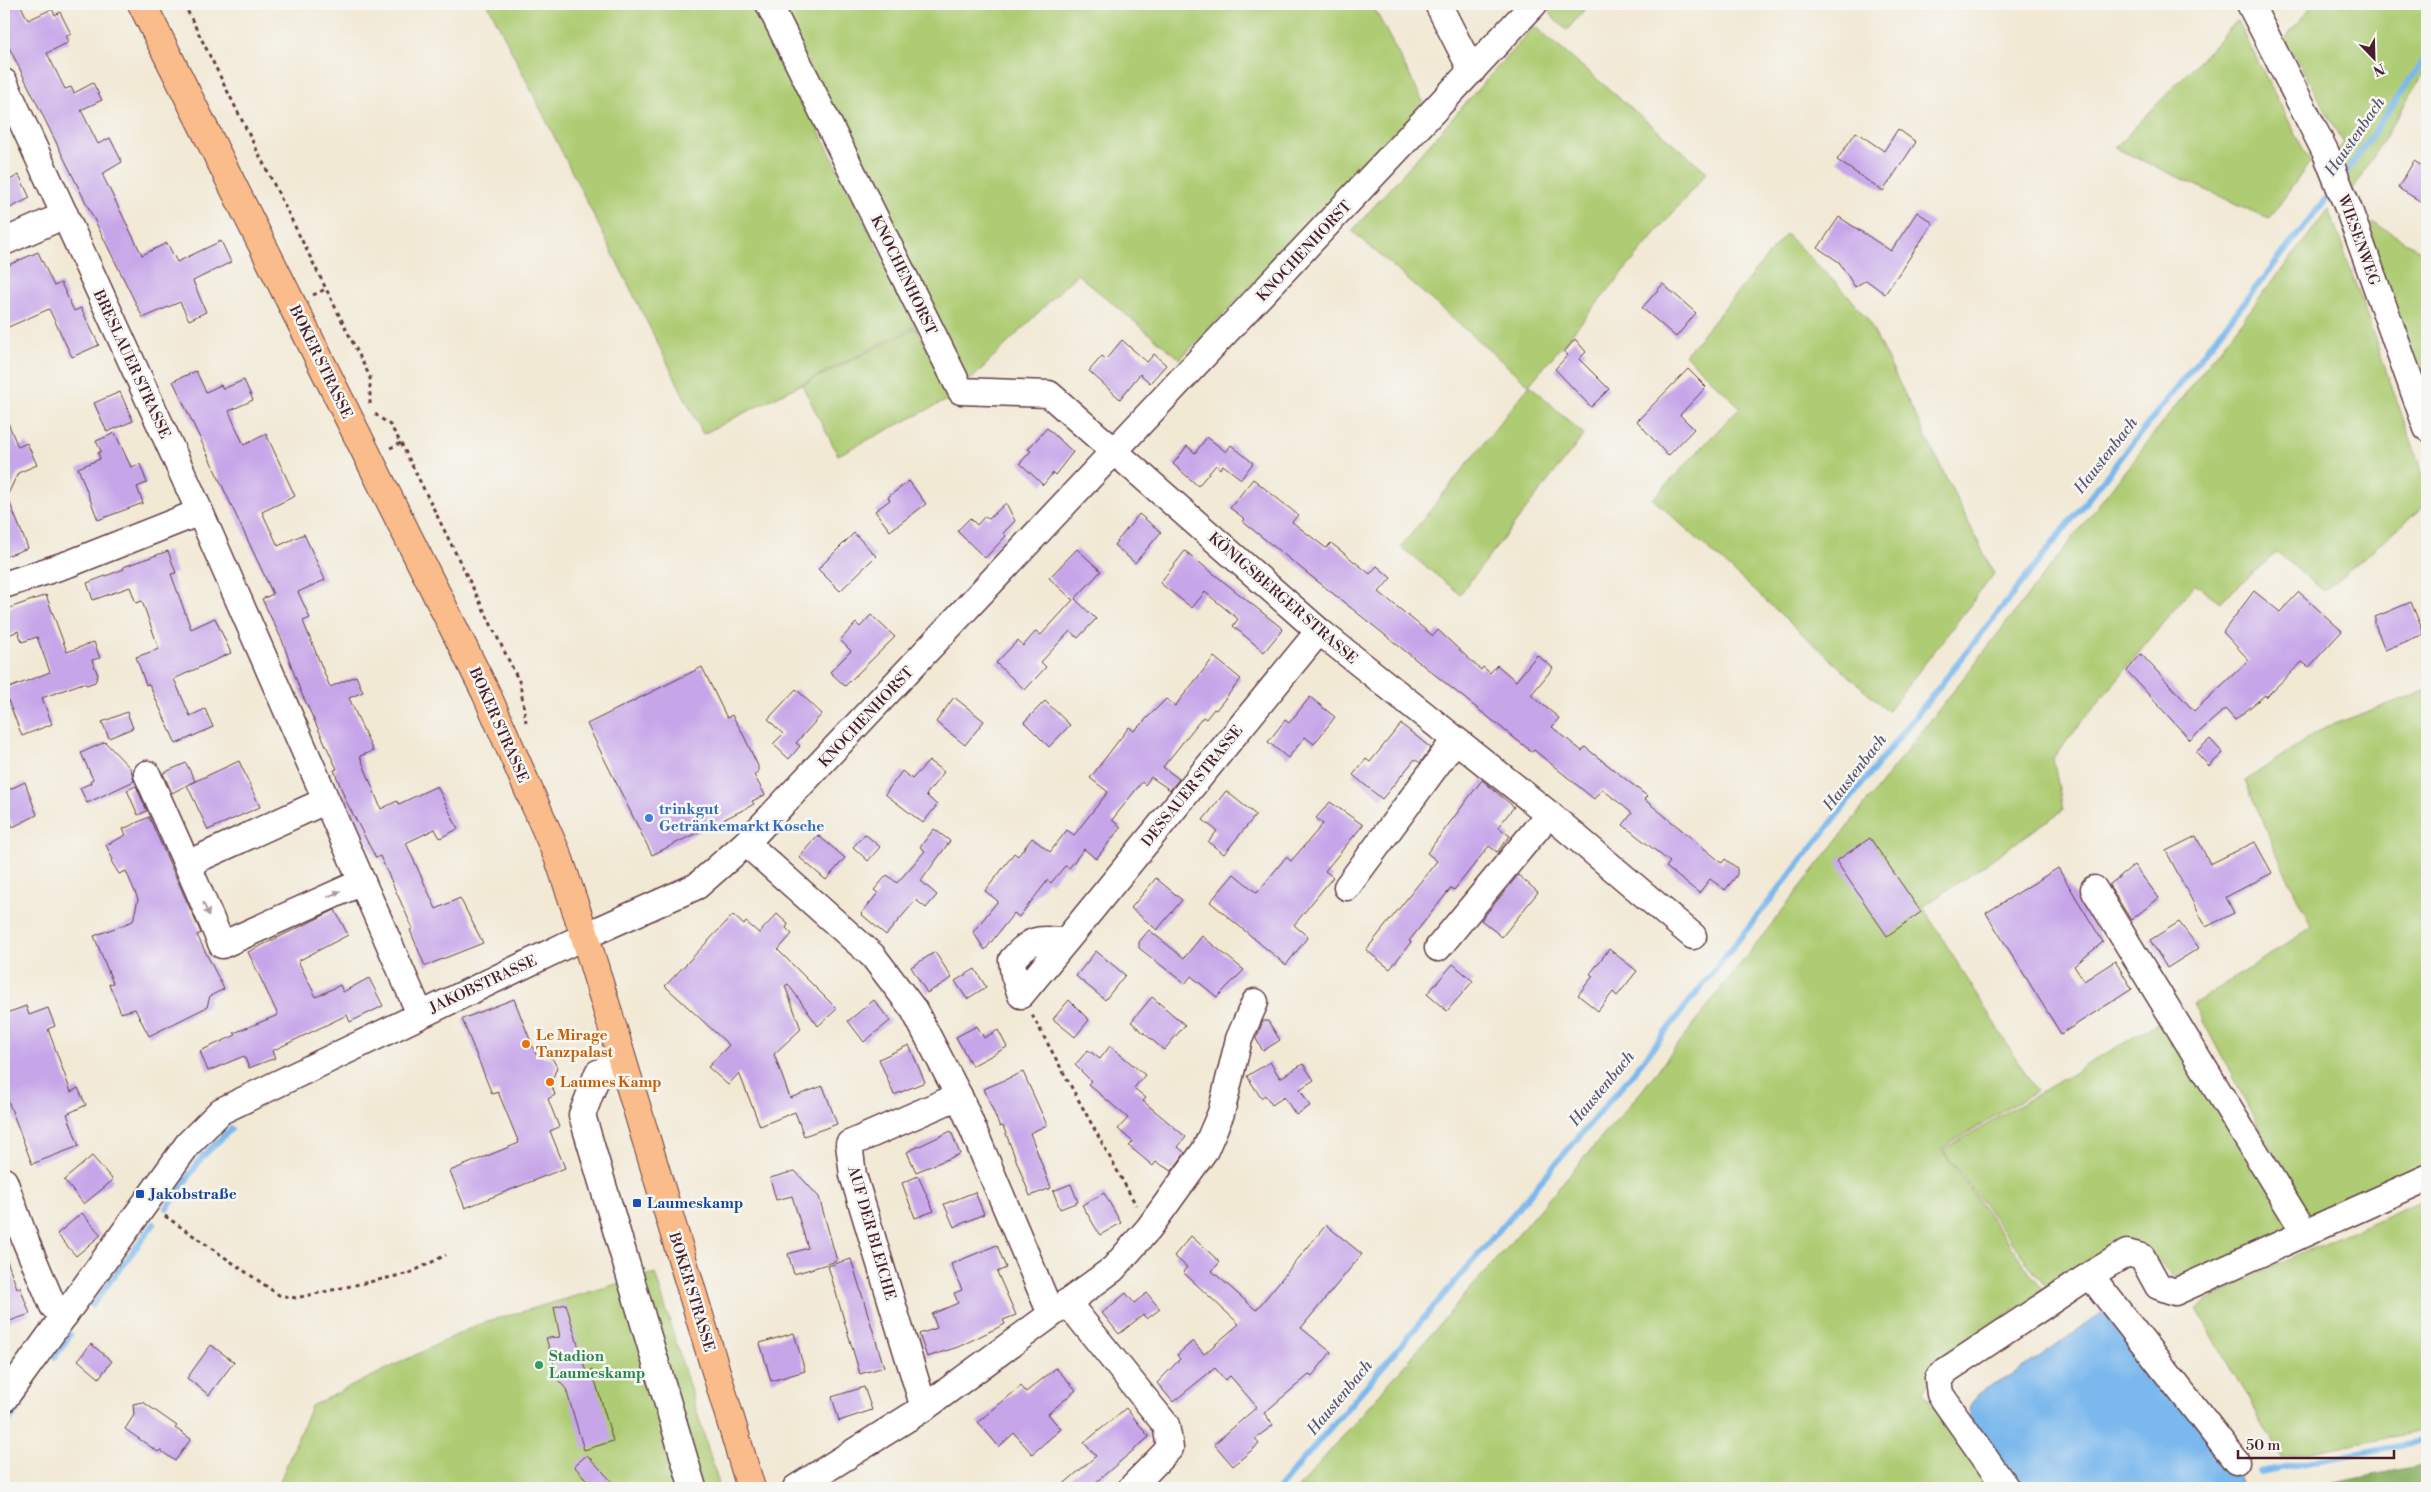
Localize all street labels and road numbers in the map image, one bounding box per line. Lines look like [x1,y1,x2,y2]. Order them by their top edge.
street label: WIESENWEG [2333,191,2384,288]
street label: KNOCHENHORST [1253,197,1356,306]
street label: KNOCHENHORST [866,212,941,339]
street label: BRESLAUER STRASSE [88,286,174,442]
street label: BOKER STRASSE [284,301,356,422]
street label: KÖNIGSBERGER STRASSE [1204,528,1362,668]
street label: KNOCHENHORST [815,663,918,772]
street label: BOKER STRASSE [464,664,532,786]
street label: DESSAUER STRASSE [1138,722,1247,851]
street label: JAKOBSTRASSE [426,951,540,1018]
street label: AUF DER BLEICHE [843,1163,900,1302]
street label: BOKER STRASSE [664,1229,719,1354]

